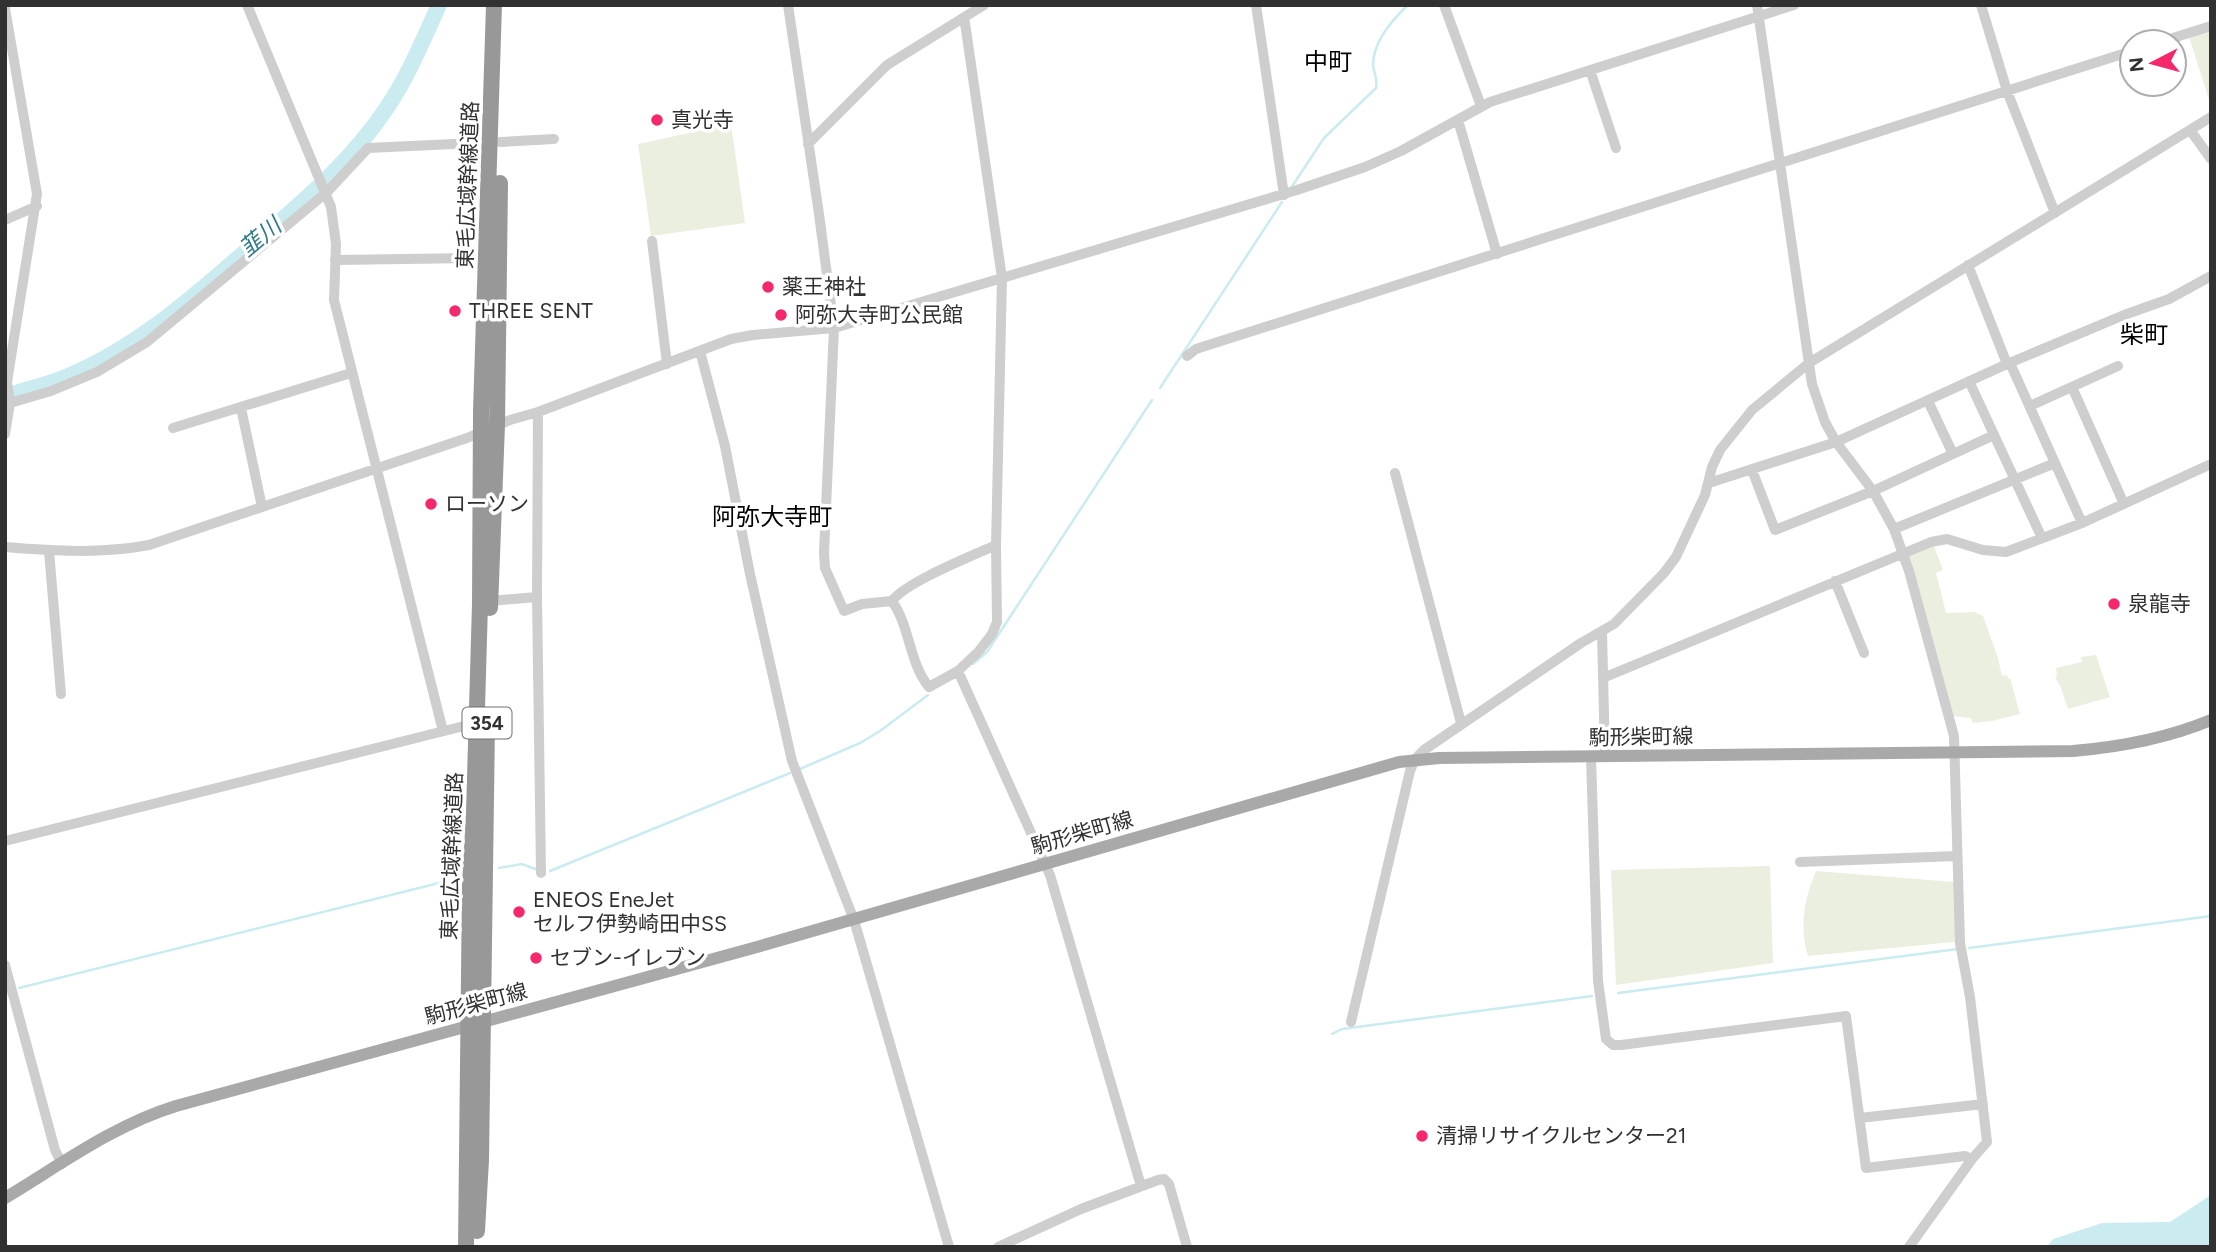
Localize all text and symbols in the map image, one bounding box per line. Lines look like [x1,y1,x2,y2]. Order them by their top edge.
north arrow [2118,28,2188,98]
district label: 中町 [1304,47,1352,76]
text: N [2124,56,2149,73]
street label: 東毛広域幹線道路 [452,101,483,269]
place label: 真光寺 [671,107,734,132]
marker: 真光寺 [649,112,665,128]
water label: 韮川 [233,210,289,263]
place label: 薬王神社 [782,274,866,299]
marker: 薬王神社 [760,279,776,295]
place label: THREE SENT [469,298,593,323]
place label: 阿弥大寺町公民館 [795,302,963,327]
marker: THREE SENT [447,303,463,319]
marker: 阿弥大寺町公民館 [773,307,789,323]
district label: 柴町 [2120,320,2168,349]
place label: ローソン [445,491,529,516]
marker: ローソン [423,496,439,512]
district label: 阿弥大寺町 [712,502,832,531]
place label: 泉龍寺 [2128,591,2191,616]
marker: 泉龍寺 [2106,596,2122,612]
road number: 354 [462,708,512,738]
street label: 駒形柴町線 [1588,723,1694,750]
street label: 東毛広域幹線道路 [436,772,467,940]
street label: 駒形柴町線 [1028,806,1136,859]
place label: ENEOS EneJet セルフ伊勢崎田中SS [533,887,727,936]
marker: ENEOS EneJet セルフ伊勢崎田中SS [511,904,527,920]
place label: セブン-イレブン [550,945,706,970]
marker: セブン-イレブン [528,950,544,966]
street label: 駒形柴町線 [422,978,530,1029]
place label: 清掃リサイクルセンター21 [1436,1123,1686,1148]
marker: 清掃リサイクルセンター21 [1414,1128,1430,1144]

